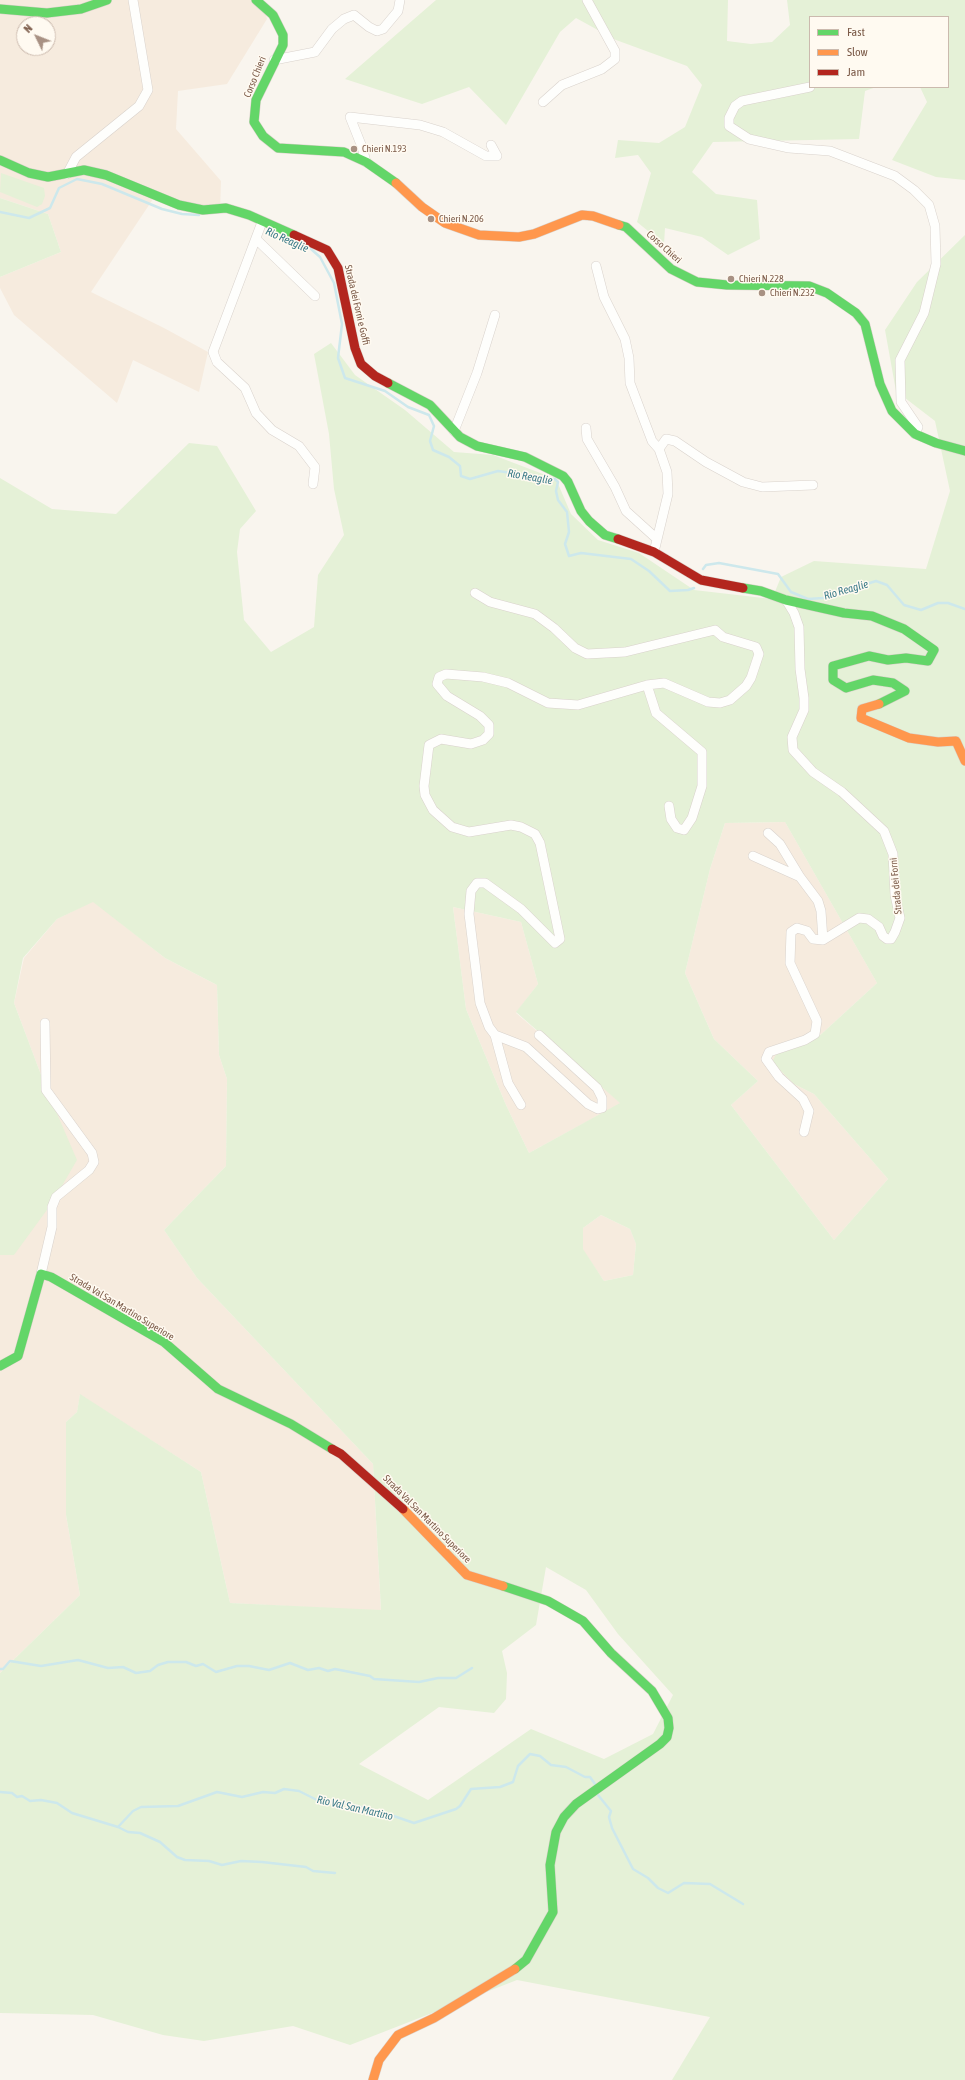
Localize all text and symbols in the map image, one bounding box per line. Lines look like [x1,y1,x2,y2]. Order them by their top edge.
north arrow [16,16,56,56]
legend [809,16,949,88]
text: N [21,22,35,35]
text: Fast [847,25,865,39]
text: Slow [847,45,868,59]
street label: Corso Chieri [241,55,269,99]
text: Jam [847,65,865,79]
place label: Chieri N.193 [362,143,407,155]
marker: Chieri N.193 [349,144,359,154]
place label: Chieri N.206 [439,213,484,225]
marker: Chieri N.206 [426,214,436,224]
water label: Rio Reaglie [263,225,311,255]
street label: Corso Chieri [644,228,684,266]
street label: Strada dei Forni e Goffi [342,264,372,346]
place label: Chieri N.228 [739,273,784,285]
marker: Chieri N.228 [726,274,736,284]
place label: Chieri N.232 [770,287,815,299]
marker: Chieri N.232 [757,288,767,298]
water label: Rio Reaglie [506,467,554,487]
water label: Rio Reaglie [822,577,870,603]
street label: Strada dei Forni [888,857,904,915]
street label: Strada Val San Martino Superiore [68,1271,176,1343]
street label: Strada Val San Martino Superiore [380,1472,474,1566]
water label: Rio Val San Martino [316,1793,394,1823]

